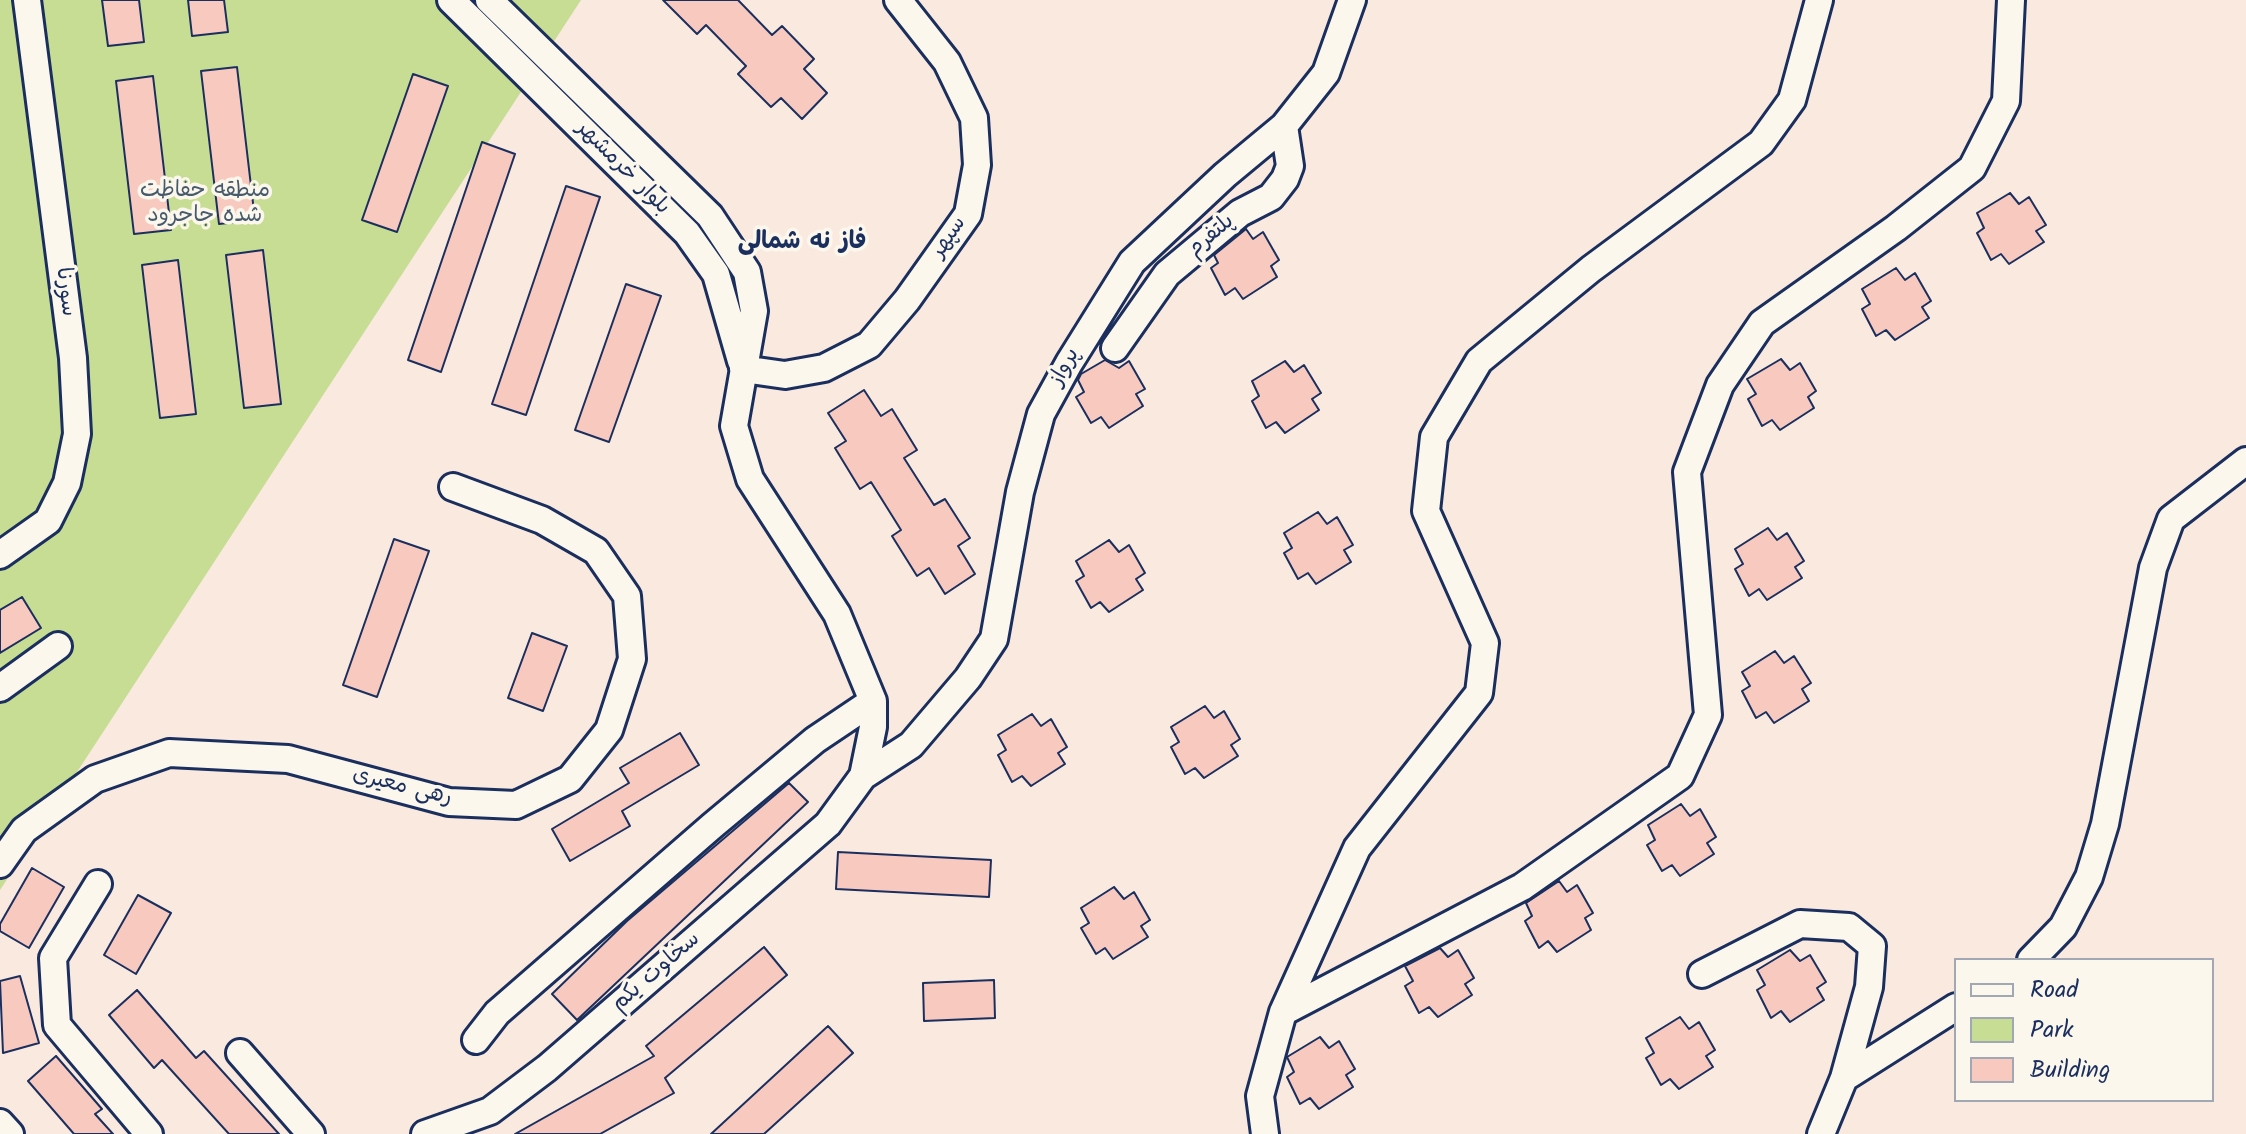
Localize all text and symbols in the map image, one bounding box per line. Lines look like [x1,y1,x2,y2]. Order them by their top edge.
street label: بلوار خرمشهر [570,117,674,221]
park label: منطقه حفاظت شده جاجرود [140,179,270,230]
street label: پلتفرم [1183,210,1241,264]
street label: سپهر [927,212,973,264]
district label: فاز نه شمالی [738,230,866,258]
street label: سورنا [48,266,80,318]
street label: پرواز [1045,344,1087,392]
street label: رهی معیری [349,763,455,813]
street label: سخاوت یکم [607,927,707,1019]
legend [1954,958,2214,1102]
text: Road [2030,971,2078,1010]
text: Park [2030,1011,2074,1050]
text: Building [2030,1051,2110,1090]

